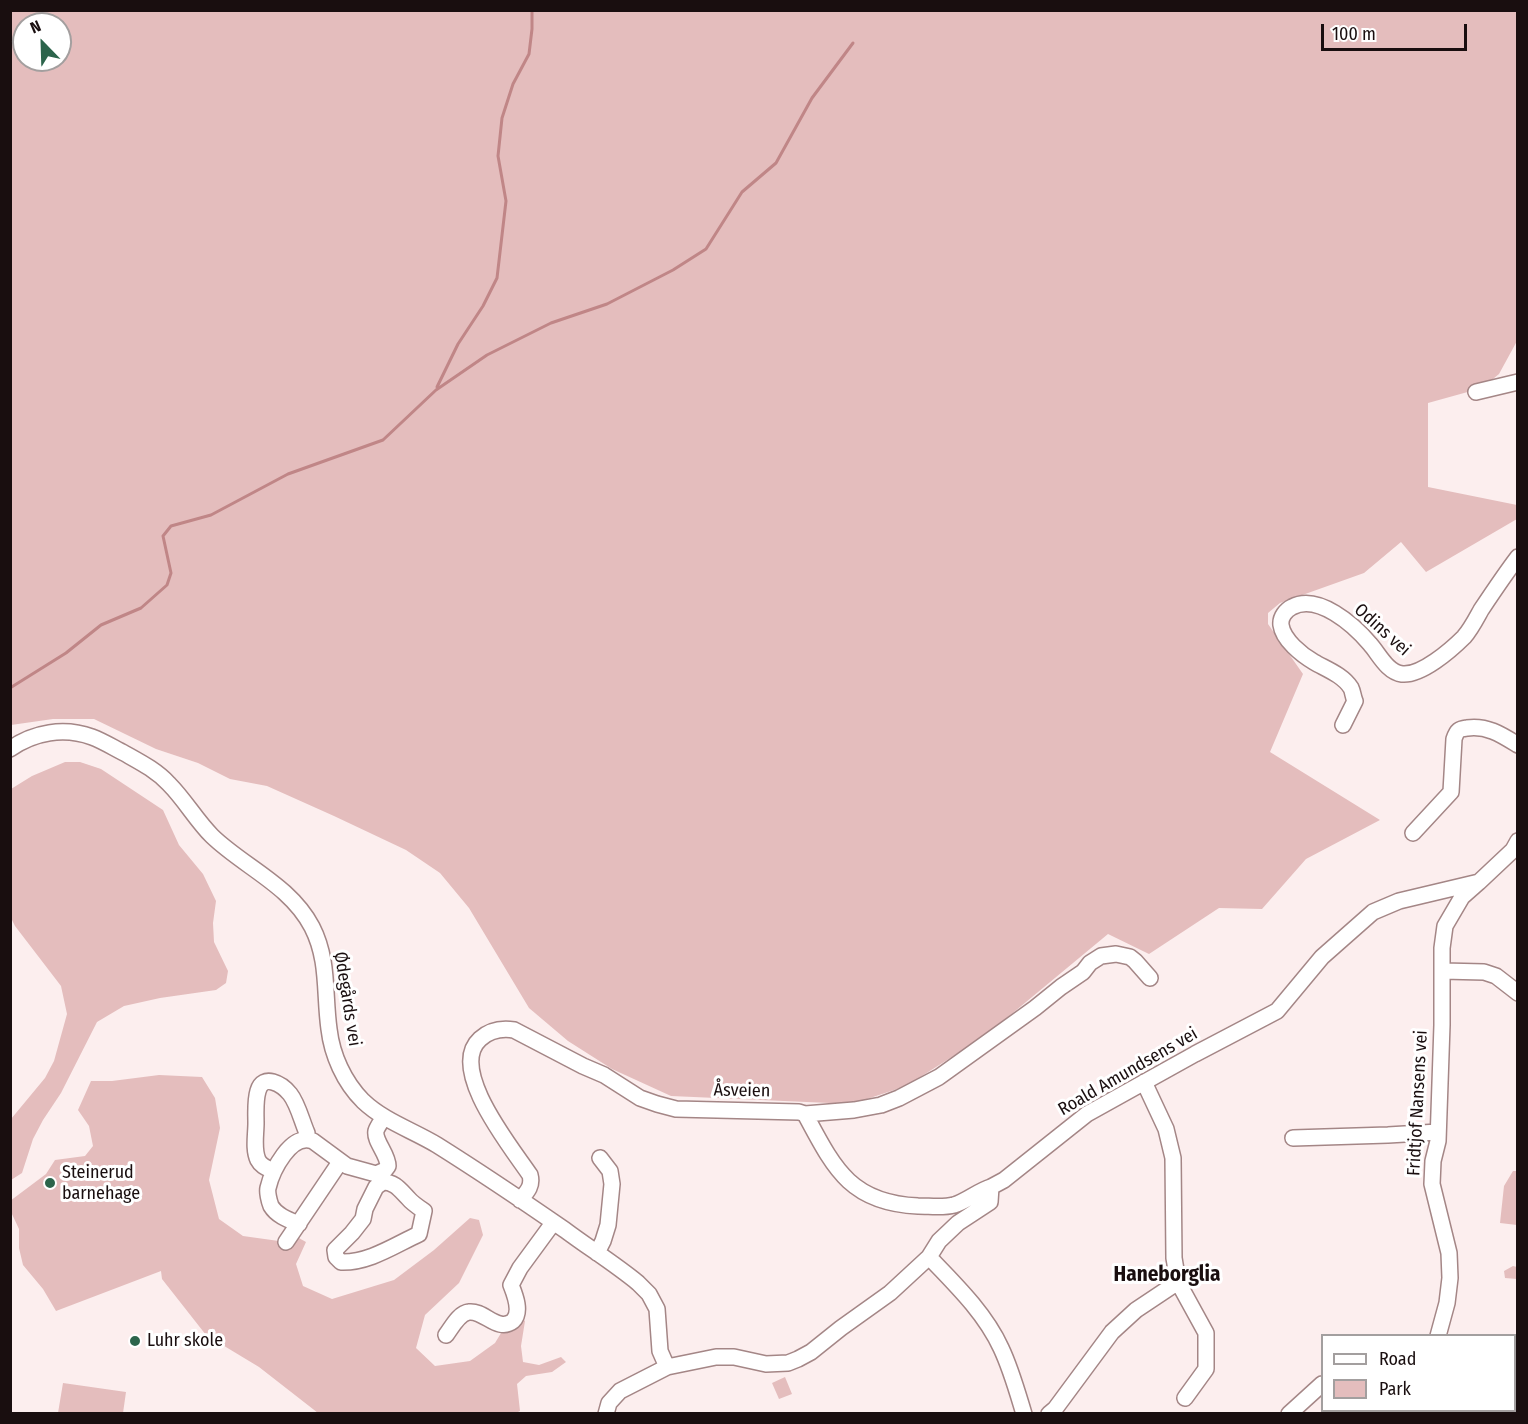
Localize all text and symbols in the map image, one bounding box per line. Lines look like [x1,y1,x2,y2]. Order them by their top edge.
north arrow [12,12,72,72]
scale bar [1324,12,1470,50]
text: N [27,16,44,37]
text: 100 m [1332,23,1376,45]
street label: Odins vei [1349,599,1415,661]
street label: Ødegårds vei [329,950,365,1048]
street label: Roald Amundsens vei [1055,1023,1201,1121]
street label: Fridtjof Nansens vei [1403,1030,1433,1176]
street label: Åsveien [713,1080,771,1102]
place label: Steinerud barnehage [62,1162,140,1204]
marker: Steinerud barnehage [43,1176,57,1190]
district label: Haneborglia [1114,1262,1220,1288]
place label: Luhr skole [147,1330,223,1352]
marker: Luhr skole [128,1334,142,1348]
legend [1321,1334,1516,1412]
text: Road [1379,1348,1416,1370]
text: Park [1379,1378,1411,1400]

